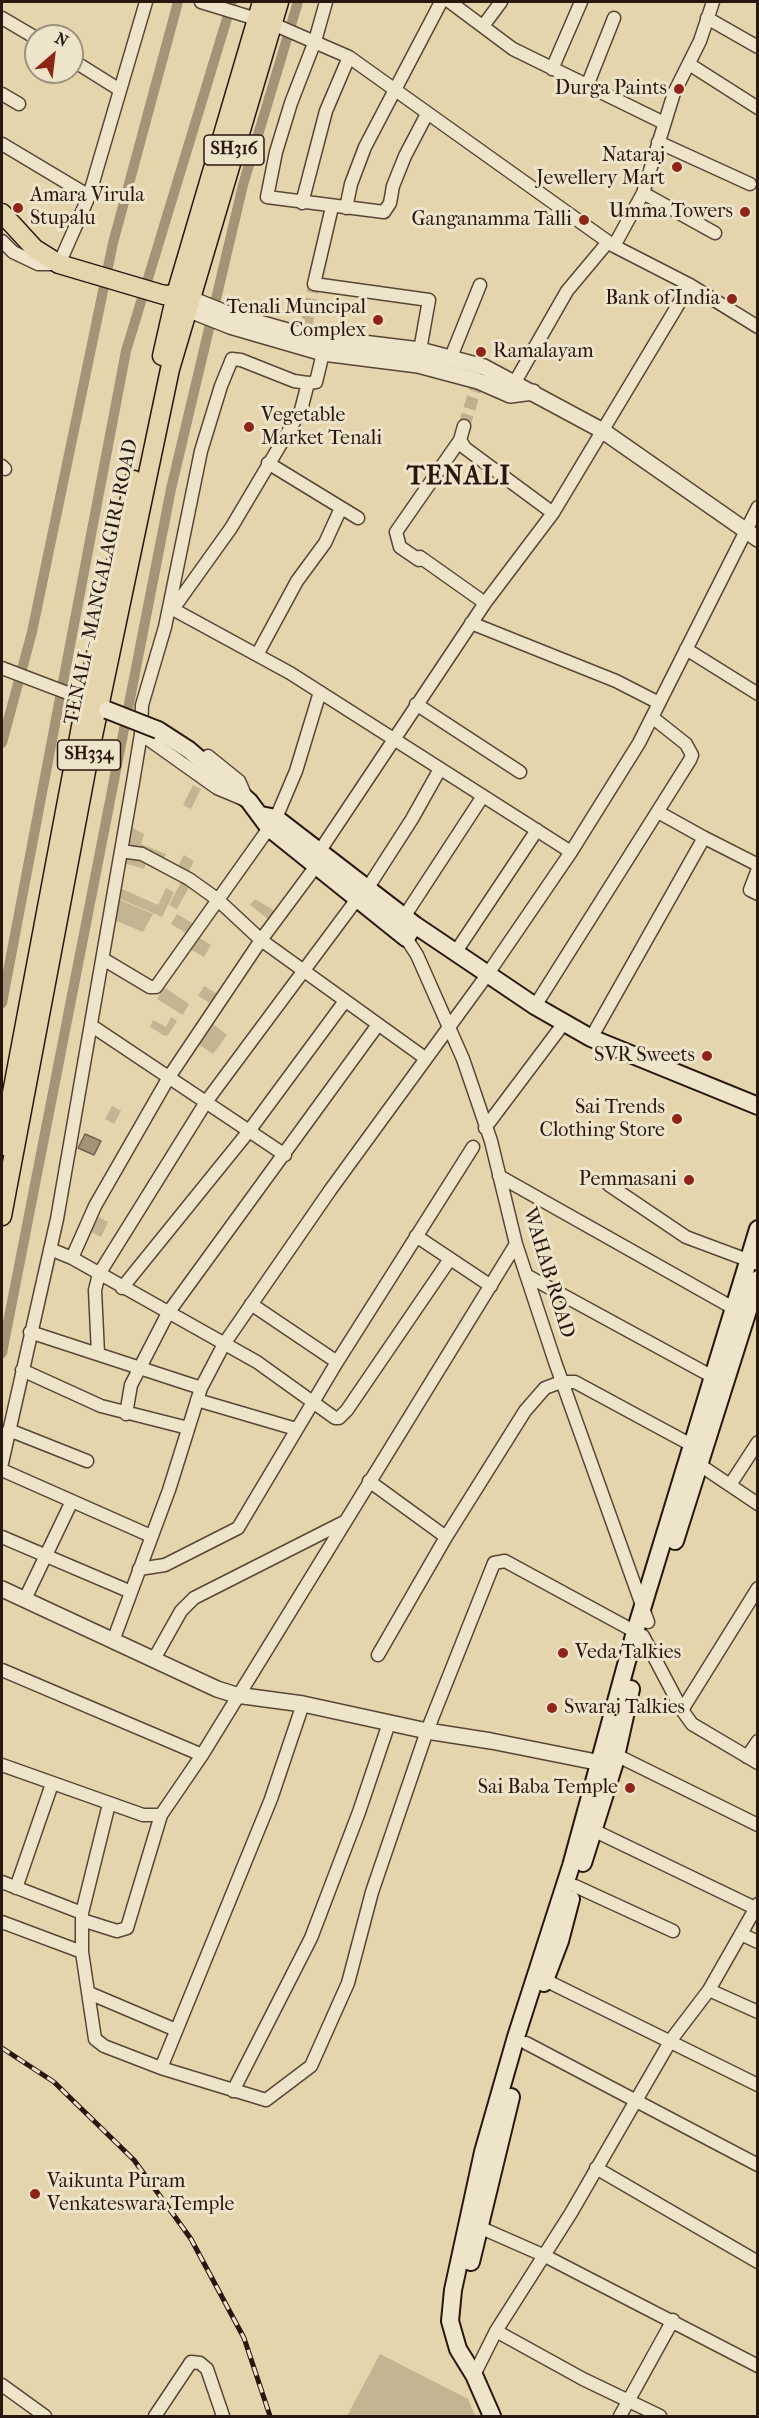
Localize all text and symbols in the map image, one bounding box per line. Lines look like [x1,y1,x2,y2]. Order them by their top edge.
north arrow [24,24,84,84]
text: N [52,28,72,51]
place label: Durga Paints [555,77,667,101]
marker: Durga Paints [672,82,686,96]
road number: SH316 [204,135,264,165]
place label: Nataraj Jewellery Mart [536,144,665,191]
marker: Nataraj Jewellery Mart [670,160,684,174]
place label: Amara Virula Stupalu [30,184,144,231]
place label: Umma Towers [609,200,733,224]
marker: Amara Virula Stupalu [11,201,25,215]
marker: Umma Towers [738,205,752,219]
place label: Ganganamma Talli [411,208,572,232]
marker: Ganganamma Talli [577,213,591,227]
place label: Bank of India [605,287,720,311]
marker: Bank of India [725,292,739,306]
place label: Tenali Muncipal Complex [226,296,366,343]
marker: Tenali Muncipal Complex [371,313,385,327]
place label: Ramalayam [493,340,594,364]
marker: Ramalayam [474,345,488,359]
place label: Vegetable Market Tenali [261,404,382,451]
marker: Vegetable Market Tenali [242,420,256,434]
street label: TENALI - MANGALAGIRI ROAD [60,437,144,727]
district label: TENALI [407,462,511,494]
road number: SH334 [58,740,121,770]
place label: SVR Sweets [594,1044,695,1068]
marker: SVR Sweets [700,1049,714,1063]
place label: Sai Trends Clothing Store [539,1096,665,1143]
marker: Sai Trends Clothing Store [670,1112,684,1126]
place label: Pemmasani [579,1168,677,1192]
marker: Pemmasani [682,1173,696,1187]
street label: WAHAB ROAD [517,1205,579,1341]
place label: Veda Talkies [575,1641,681,1665]
marker: Veda Talkies [556,1646,570,1660]
place label: Swaraj Talkies [564,1696,685,1720]
marker: Swaraj Talkies [545,1701,559,1715]
place label: Sai Baba Temple [478,1776,618,1800]
marker: Sai Baba Temple [623,1781,637,1795]
place label: Vaikunta Puram Venkateswara Temple [47,2170,234,2217]
marker: Vaikunta Puram Venkateswara Temple [28,2187,42,2201]

